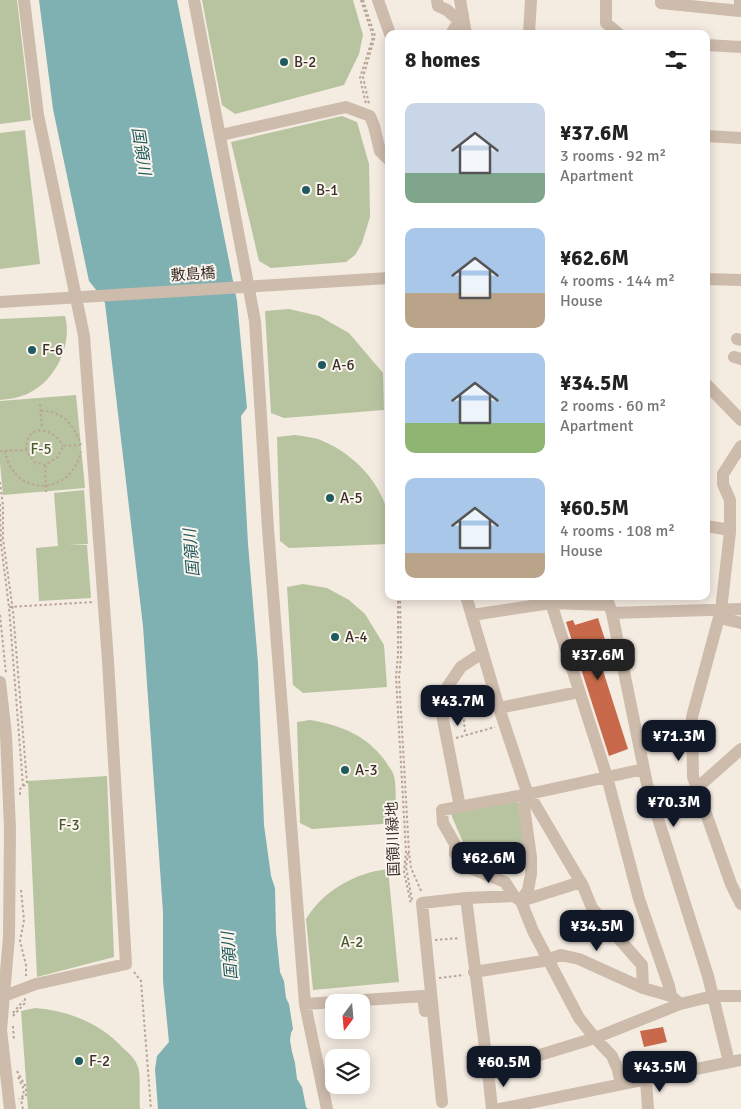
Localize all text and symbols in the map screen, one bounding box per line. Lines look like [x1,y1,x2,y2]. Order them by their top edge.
icon: filters [662,46,690,74]
text: 8 homes [405,47,480,73]
place label: B-2 [294,53,316,71]
marker: B-2 [278,56,290,68]
text: ¥37.6M [560,120,629,146]
icon: home [445,123,505,183]
water label: 国領川 [127,126,155,178]
text: 3 rooms · 92 m² [560,146,666,166]
text: Apartment [560,166,633,186]
place label: B-1 [316,181,338,199]
marker: B-1 [300,184,312,196]
text: ¥62.6M [560,245,629,271]
icon: home [445,248,505,308]
street label: 敷島橋 [170,263,216,285]
text: 4 rooms · 144 m² [560,271,675,291]
text: House [560,291,603,311]
place label: F-6 [42,341,63,359]
marker: F-6 [26,344,38,356]
place label: A-6 [332,356,355,374]
marker: A-6 [316,359,328,371]
text: ¥34.5M [560,370,629,396]
icon: home [445,373,505,433]
text: 2 rooms · 60 m² [560,396,666,416]
text: Apartment [560,416,633,436]
park label: F-5 [30,440,52,458]
place label: A-5 [340,489,363,507]
marker: A-5 [324,492,336,504]
text: ¥60.5M [560,495,629,521]
icon: home [445,498,505,558]
text: 4 rooms · 108 m² [560,521,675,541]
water label: 国領川 [180,526,204,578]
text: House [560,541,603,561]
place label: A-4 [345,628,368,646]
marker: A-4 [329,631,341,643]
pin: ¥37.6M [557,638,639,681]
text: ¥37.6M [572,645,624,665]
pin: ¥43.7M [417,684,499,727]
text: ¥43.7M [432,691,484,711]
pin: ¥71.3M [638,720,720,762]
text: ¥71.3M [653,726,705,746]
place label: A-3 [355,761,378,779]
marker: A-3 [339,764,351,776]
pin: ¥70.3M [633,786,715,828]
text: ¥70.3M [648,792,700,812]
street label: 国領川緑地 [383,801,403,877]
park label: F-3 [58,816,80,834]
pin: ¥62.6M [448,842,530,884]
text: ¥62.6M [463,848,515,868]
pin: ¥34.5M [556,910,638,952]
text: ¥34.5M [571,916,623,936]
water label: 国領川 [218,929,242,981]
park label: A-2 [341,933,363,951]
north arrow [325,994,370,1039]
map controls [325,994,370,1094]
pin: ¥60.5M [463,1046,545,1088]
button: layers [325,1049,370,1094]
pin: ¥43.5M [619,1050,701,1093]
place label: F-2 [89,1052,110,1070]
text: ¥60.5M [478,1052,530,1072]
marker: F-2 [73,1055,85,1067]
text: ¥43.5M [634,1057,686,1077]

